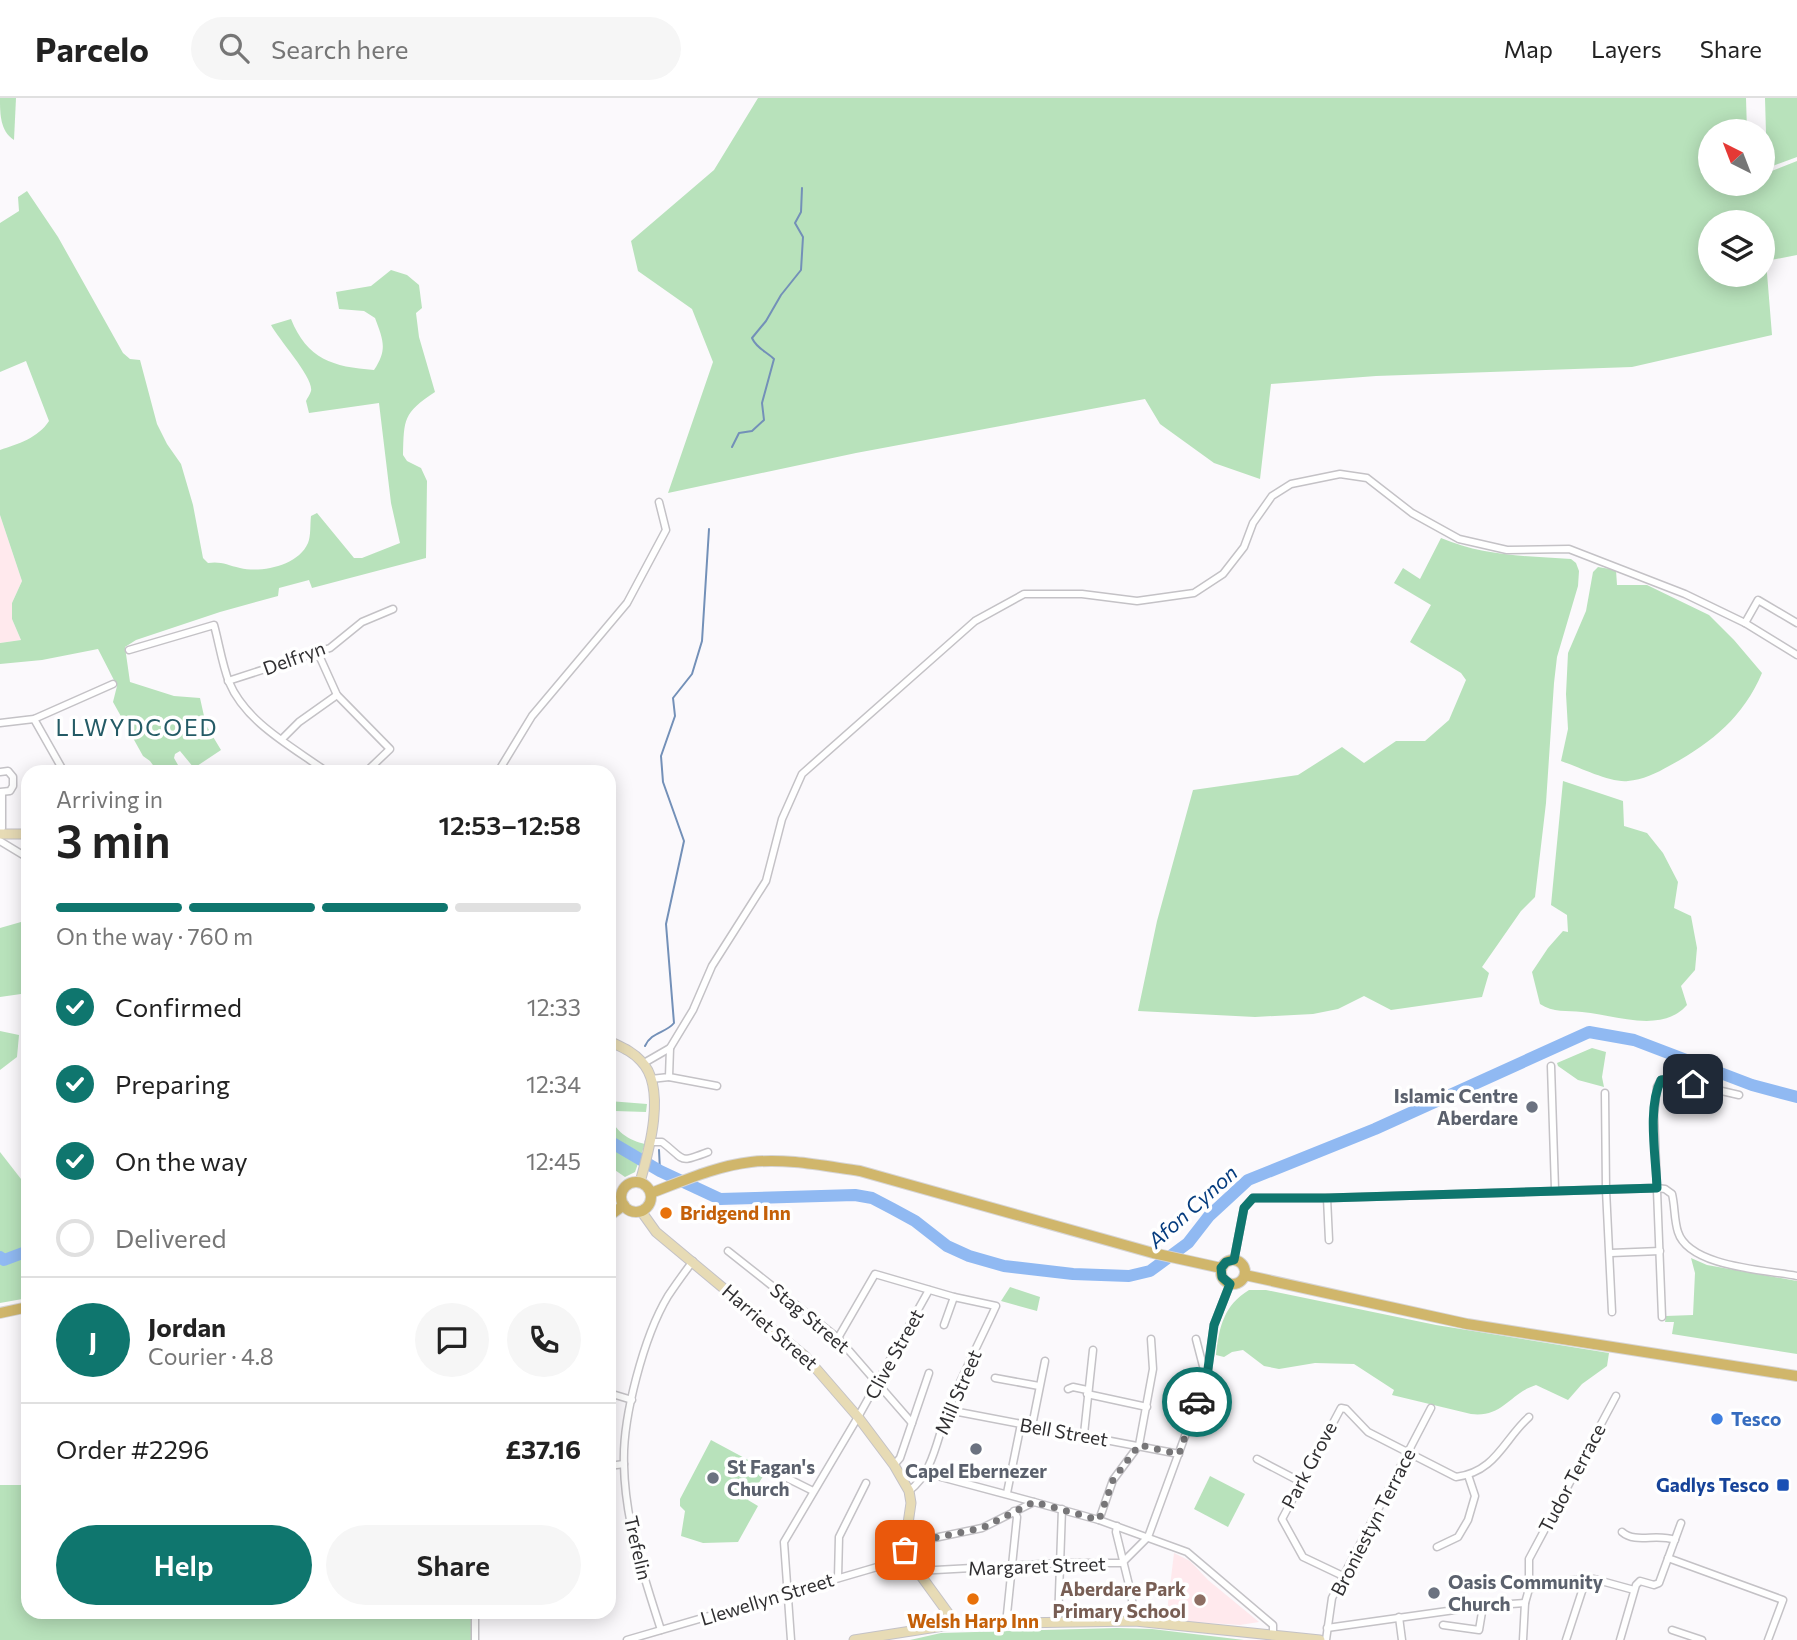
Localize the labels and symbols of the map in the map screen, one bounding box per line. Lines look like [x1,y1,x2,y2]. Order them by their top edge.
north arrow [1698,119,1774,196]
street label: Delfryn [260,636,328,679]
district label: LLWYDCOED [55,713,219,741]
pin [1663,1054,1723,1114]
place label: Islamic Centre Aberdare [1394,1084,1518,1129]
marker: Islamic Centre Aberdare [1524,1099,1540,1115]
water label: Afon Cynon [1141,1159,1242,1253]
place label: Bridgend Inn [680,1201,791,1224]
marker: Bridgend Inn [658,1205,674,1221]
street label: Stag Street [766,1278,855,1358]
street label: Harriet Street [718,1279,823,1375]
street label: Clive Street [859,1304,928,1403]
street label: Mill Street [929,1346,986,1438]
courier [1162,1367,1232,1437]
place label: Tesco [1731,1407,1781,1430]
marker: Tesco [1709,1411,1725,1427]
street label: Bell Street [1018,1412,1110,1451]
street label: Park Grove [1276,1417,1341,1512]
street label: Tudor Terrace [1533,1419,1610,1536]
marker: Capel Ebernezer [968,1441,984,1457]
street label: Broniestyn Terrace [1325,1444,1420,1599]
place label: St Fagan's Church [727,1455,815,1500]
place label: Capel Ebernezer [905,1459,1047,1482]
marker: St Fagan's Church [705,1470,721,1486]
place label: Gadlys Tesco [1656,1473,1769,1496]
marker: Gadlys Tesco [1775,1477,1791,1493]
street label: Trefelin [620,1513,657,1582]
pin [875,1520,935,1580]
street label: Margaret Street [968,1552,1107,1579]
street label: Llewellyn Street [697,1567,836,1630]
place label: Oasis Community Church [1448,1570,1604,1615]
place label: Aberdare Park Primary School [1053,1577,1186,1622]
marker: Oasis Community Church [1426,1585,1442,1601]
marker: Welsh Harp Inn [965,1591,981,1607]
marker: Aberdare Park Primary School [1192,1592,1208,1608]
place label: Welsh Harp Inn [907,1609,1039,1632]

